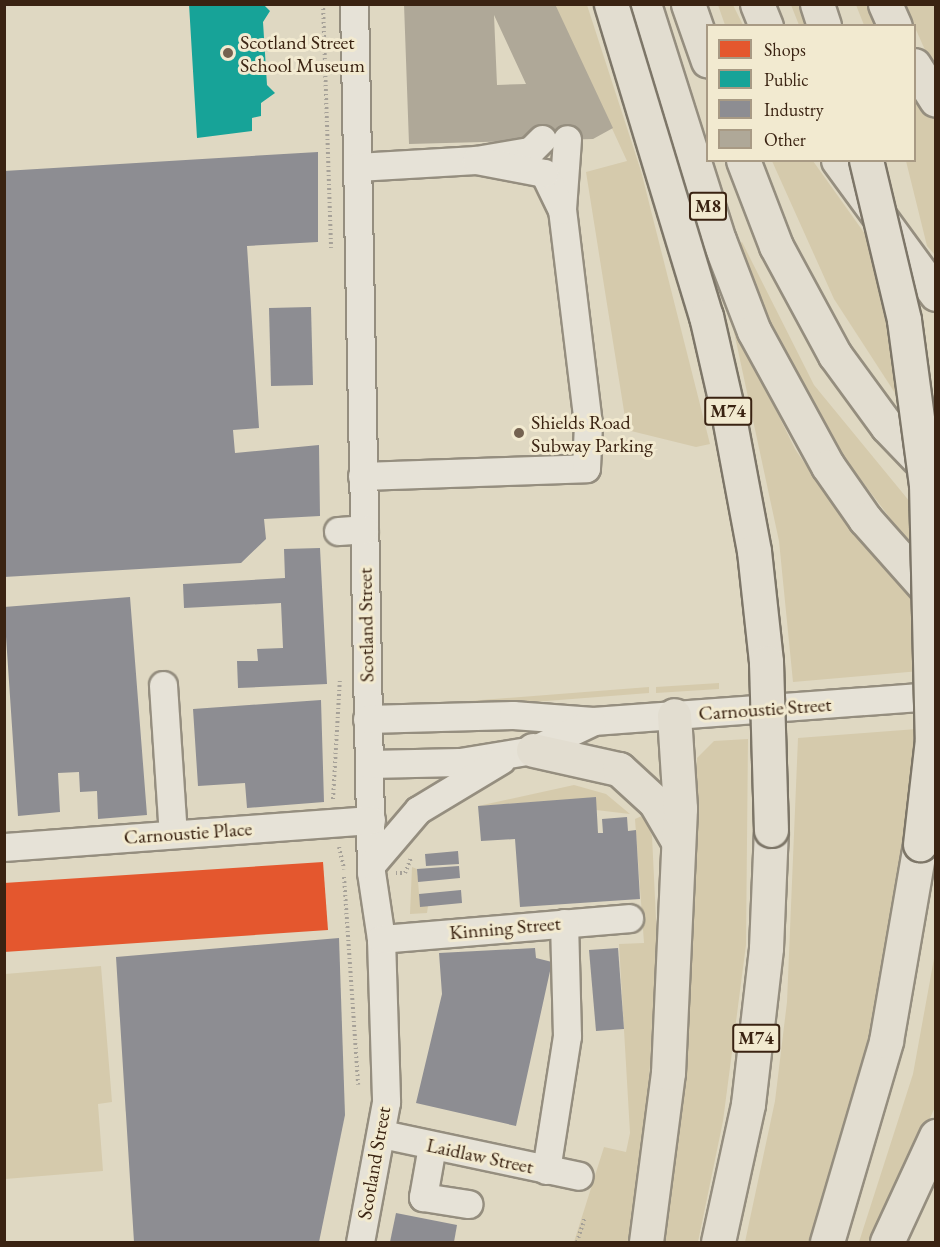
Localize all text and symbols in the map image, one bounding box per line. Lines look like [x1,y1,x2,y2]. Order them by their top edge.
legend [706,24,916,162]
place label: Scotland Street School Museum [240,30,365,77]
text: Shops [764,38,806,61]
marker: Scotland Street School Museum [221,46,235,60]
text: Public [764,68,808,91]
text: Industry [764,98,824,121]
text: Other [764,128,806,151]
road number: M8 [688,191,728,221]
road number: M74 [704,396,752,426]
place label: Shields Road Subway Parking [531,410,653,457]
marker: Shields Road Subway Parking [512,426,526,440]
street label: Scotland Street [353,567,379,683]
street label: Carnoustie Street [698,692,832,726]
street label: Carnoustie Place [123,817,253,849]
street label: Kinning Street [448,911,562,945]
road number: M74 [732,1023,780,1053]
street label: Scotland Street [352,1104,396,1222]
street label: Laidlaw Street [424,1133,536,1179]

